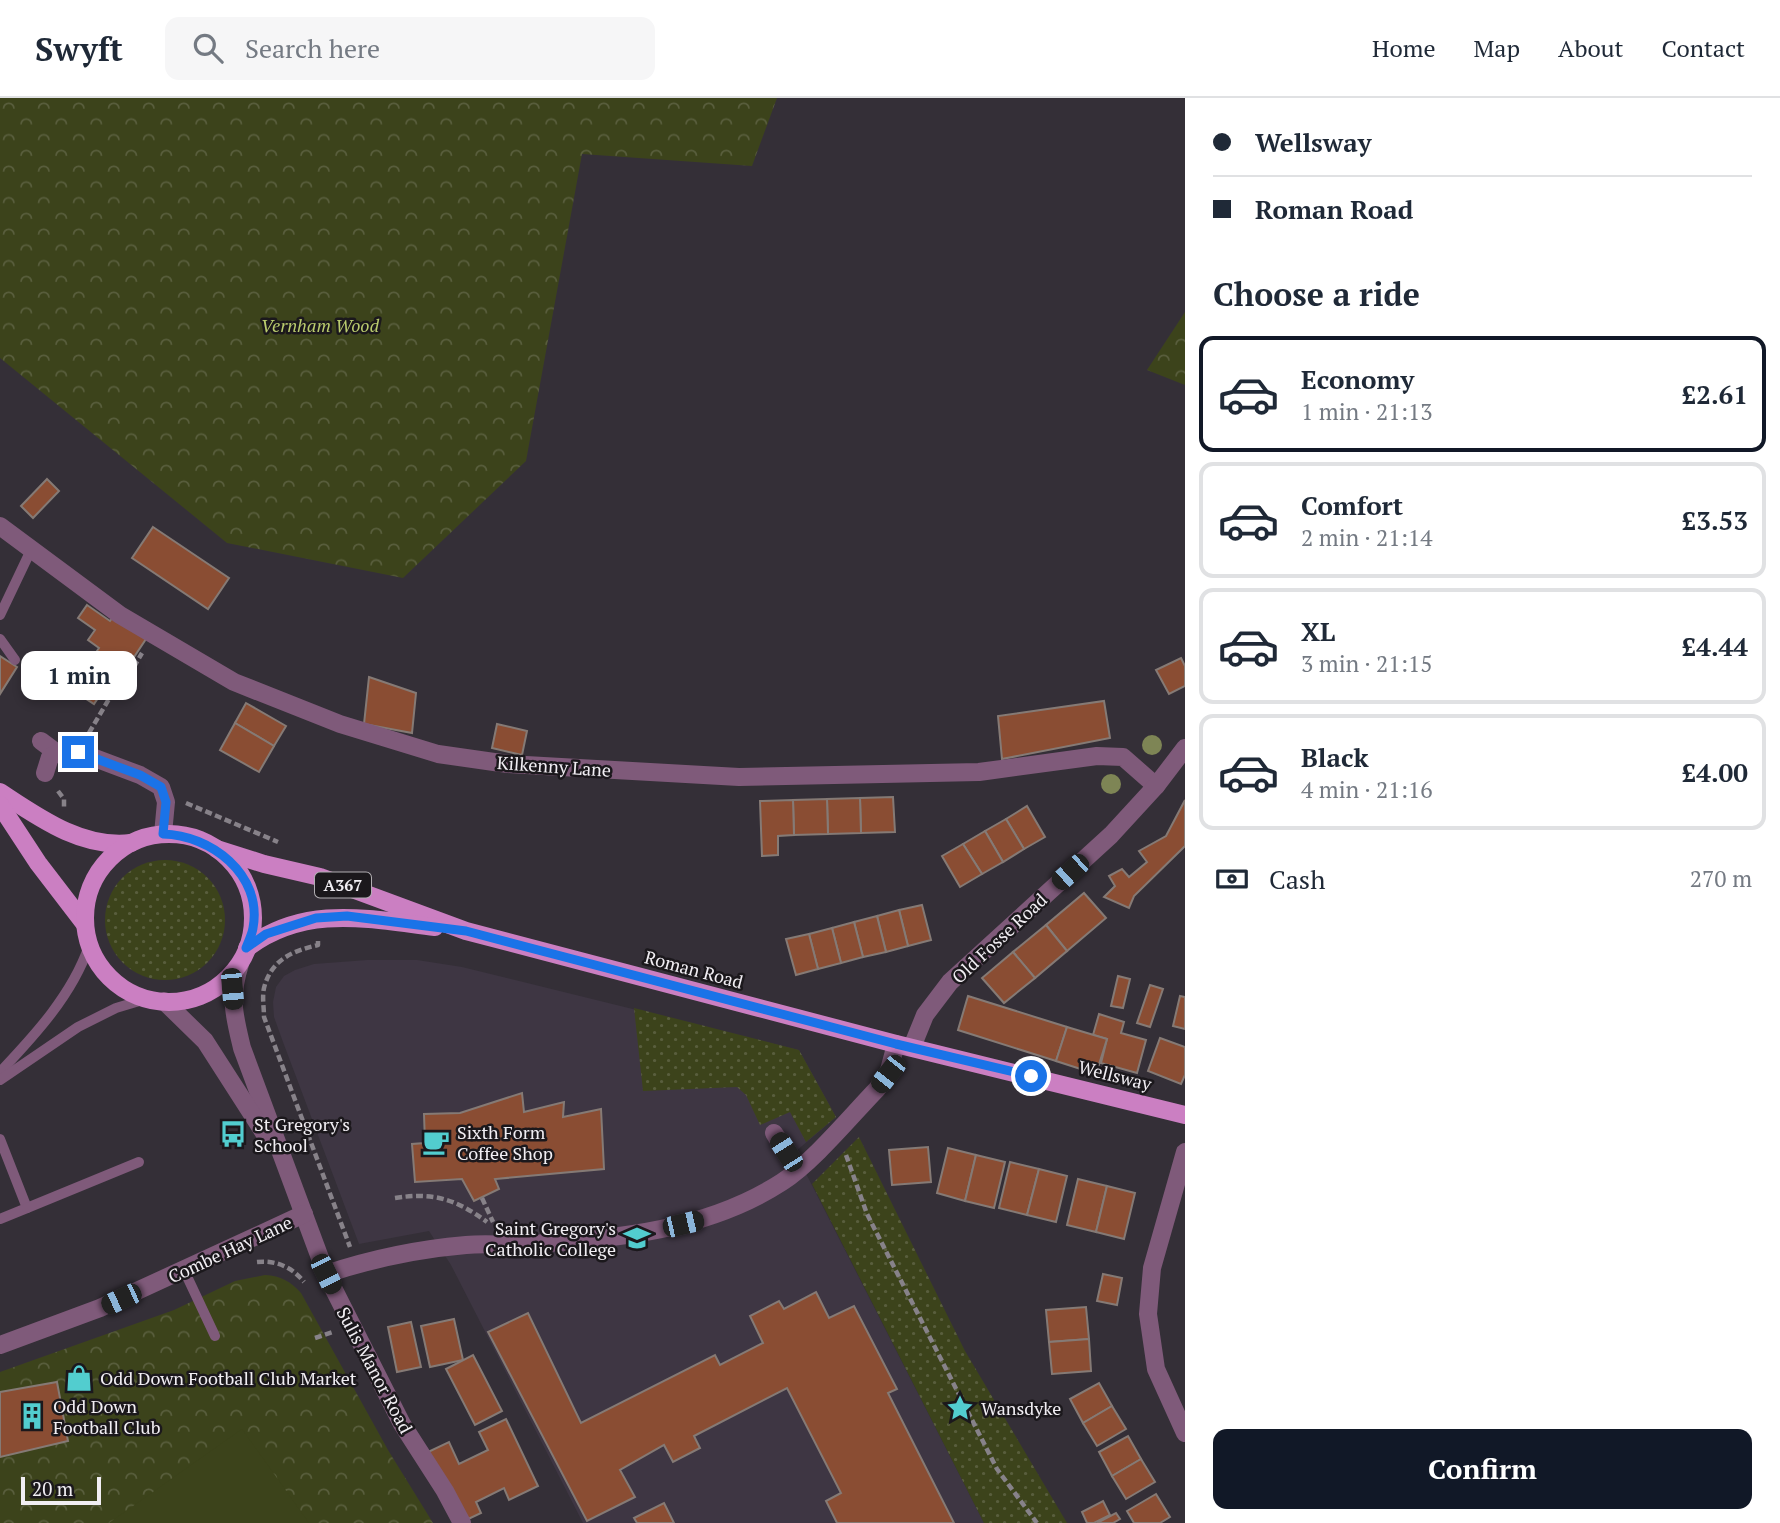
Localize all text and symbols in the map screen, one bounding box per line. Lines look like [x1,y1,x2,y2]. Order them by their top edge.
search box [165,17,655,80]
text: Swyft [35,27,123,70]
icon: search [189,29,227,67]
text: Search here [245,31,380,65]
text: Home [1372,32,1436,64]
text: Map [1474,32,1520,64]
text: About [1558,32,1624,64]
text: Contact [1662,32,1745,64]
text: Wellsway [1255,125,1371,159]
text: Roman Road [1255,192,1413,226]
text: Choose a ride [1213,273,1420,315]
park label: Vernham Wood [261,313,380,337]
text: Economy [1301,362,1414,396]
icon: car [1217,363,1280,426]
text: £2.61 [1682,377,1748,411]
text: 1 min · 21:13 [1301,396,1433,427]
text: Comfort [1301,488,1403,522]
icon: car [1217,489,1280,552]
text: £3.53 [1682,503,1748,537]
text: 2 min · 21:14 [1301,522,1433,553]
text: XL [1301,614,1335,648]
icon: car [1217,615,1280,678]
text: £4.44 [1682,629,1748,663]
text: 3 min · 21:15 [1301,648,1433,679]
callout: 1 min [20,650,136,700]
text: 1 min [48,660,110,691]
route end [62,736,94,768]
text: Black [1301,740,1369,774]
icon: car [1217,741,1280,804]
street label: Kilkenny Lane [496,750,612,782]
text: £4.00 [1682,755,1748,789]
text: 4 min · 21:16 [1301,774,1433,805]
car [1048,850,1093,894]
icon: cash [1213,860,1251,898]
text: Cash [1269,862,1325,896]
text: 270 m [1690,863,1752,894]
road number: A367 [315,872,371,898]
street label: Old Fosse Road [946,888,1052,988]
street label: Roman Road [642,944,746,994]
car [220,967,245,1011]
car [867,1051,910,1097]
street label: Wellsway [1076,1054,1155,1096]
route start [1015,1060,1047,1092]
place label: St Gregory's School [254,1112,350,1157]
bus stop icon: St Gregory's School [218,1119,248,1149]
place label: Sixth Form Coffee Shop [457,1120,553,1165]
cafe icon: Sixth Form Coffee Shop [421,1127,451,1157]
car [766,1129,807,1175]
car [661,1209,706,1239]
street label: Combe Hay Lane [164,1210,296,1288]
place label: Saint Gregory's Catholic College [485,1216,616,1261]
school or university icon: Saint Gregory's Catholic College [622,1223,652,1253]
car [308,1251,345,1297]
car [98,1281,145,1317]
street label: Sulis Manor Road [332,1303,418,1437]
shop icon: Odd Down Football Club Market [64,1363,94,1393]
place label: Odd Down Football Club Market [100,1366,357,1390]
place icon: Wansdyke [945,1393,975,1423]
place label: Odd Down Football Club [53,1394,161,1439]
place label: Wansdyke [981,1396,1061,1420]
building icon: Odd Down Football Club [17,1401,47,1431]
button: Confirm [1213,1429,1752,1509]
scale bar [21,1474,102,1506]
text: 20 m [32,1476,73,1501]

